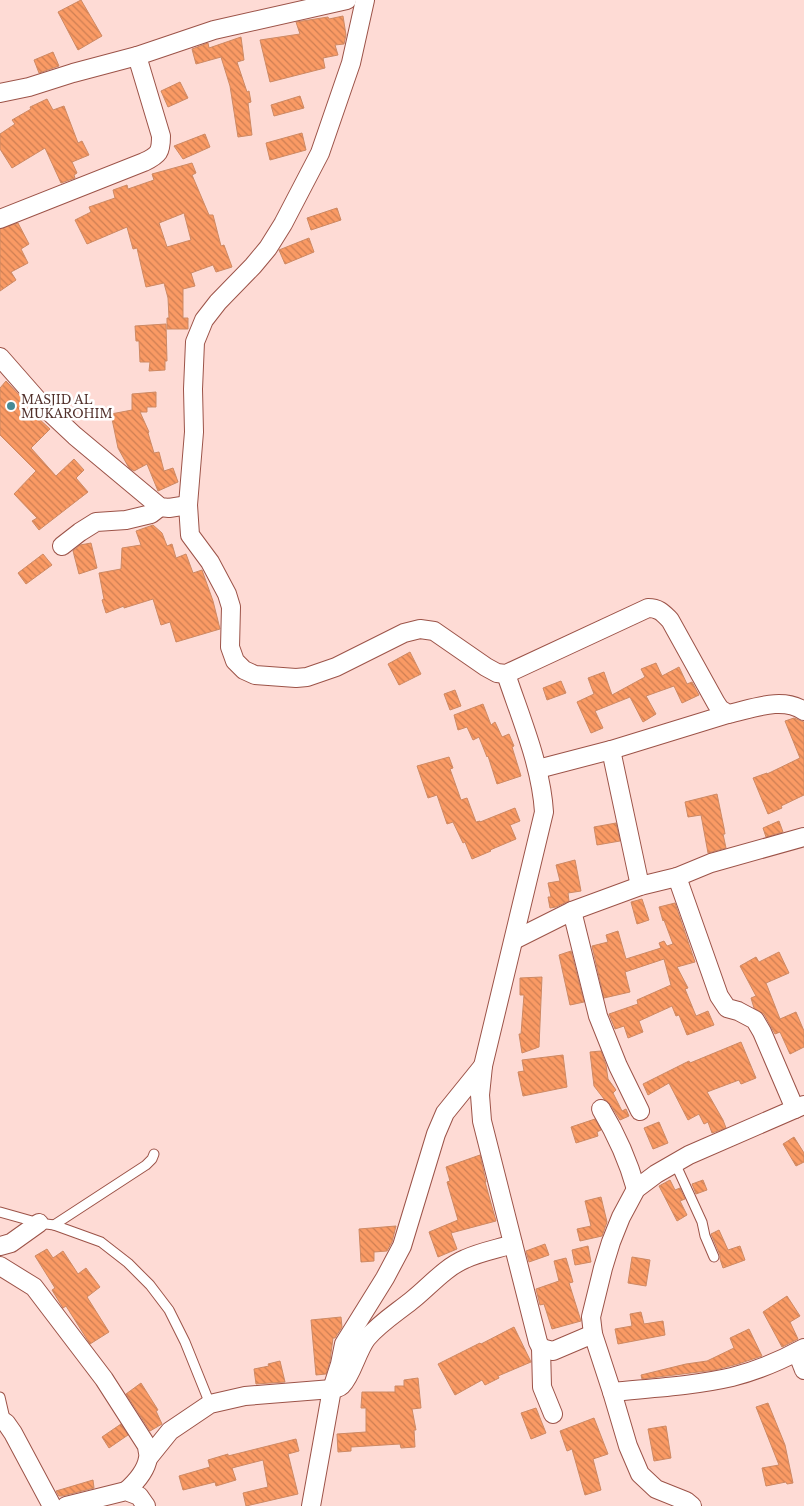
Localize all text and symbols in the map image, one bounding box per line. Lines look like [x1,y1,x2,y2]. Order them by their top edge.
place label: MASJID AL MUKAROHIM [21,392,113,421]
marker: MASJID AL MUKAROHIM [5,400,17,412]

